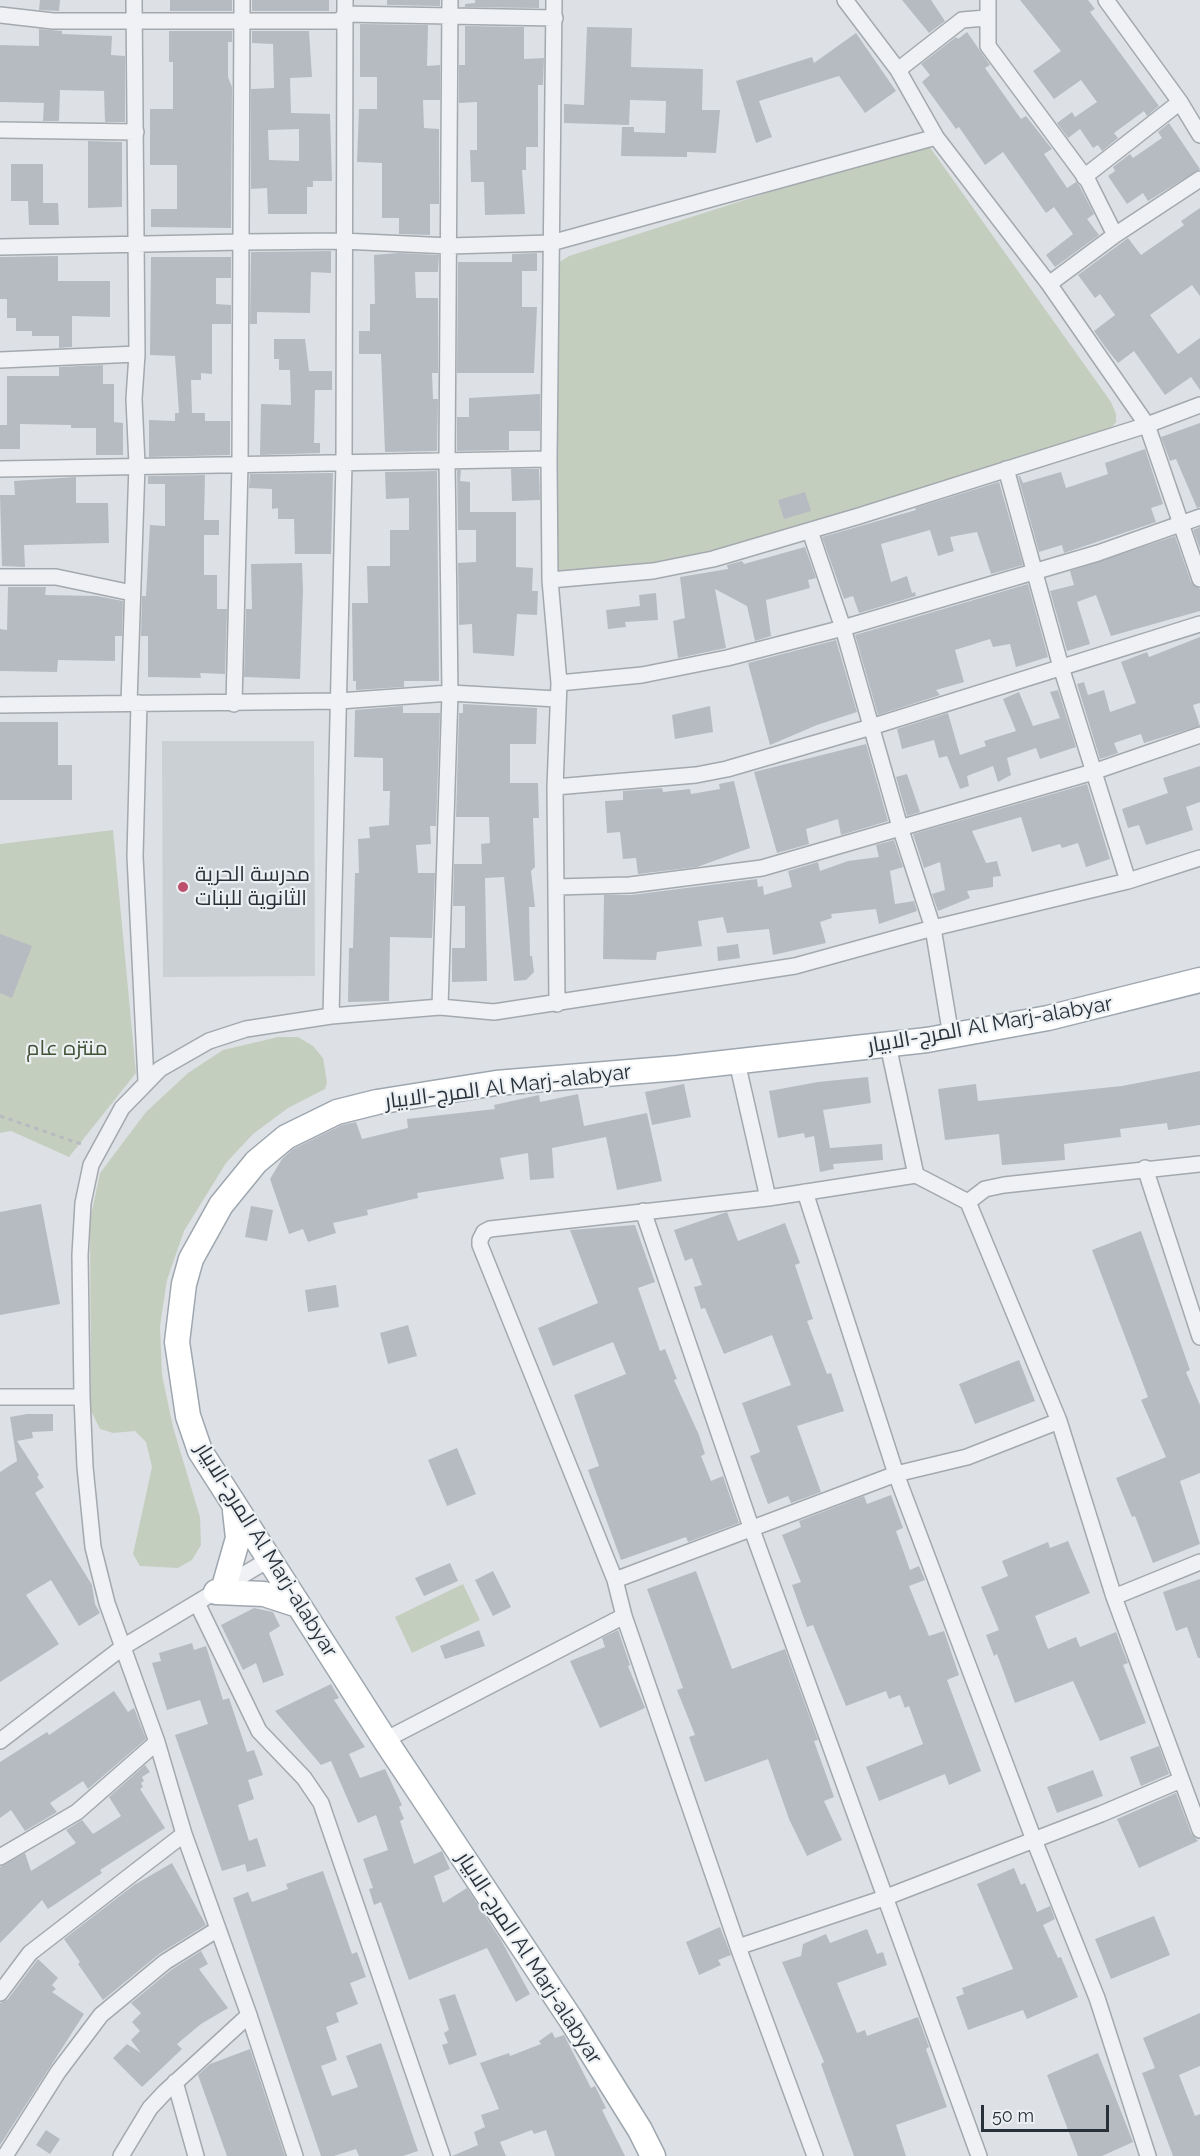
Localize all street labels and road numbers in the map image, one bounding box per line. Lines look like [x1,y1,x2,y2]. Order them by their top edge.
street label: المرج-الابيار Al Marj-alabyar [866,991,1114,1059]
street label: المرج-الابيار Al Marj-alabyar [383,1059,633,1115]
street label: المرج-الابيار Al Marj-alabyar [190,1438,342,1662]
street label: المرج-الابيار Al Marj-alabyar [451,1847,607,2069]

